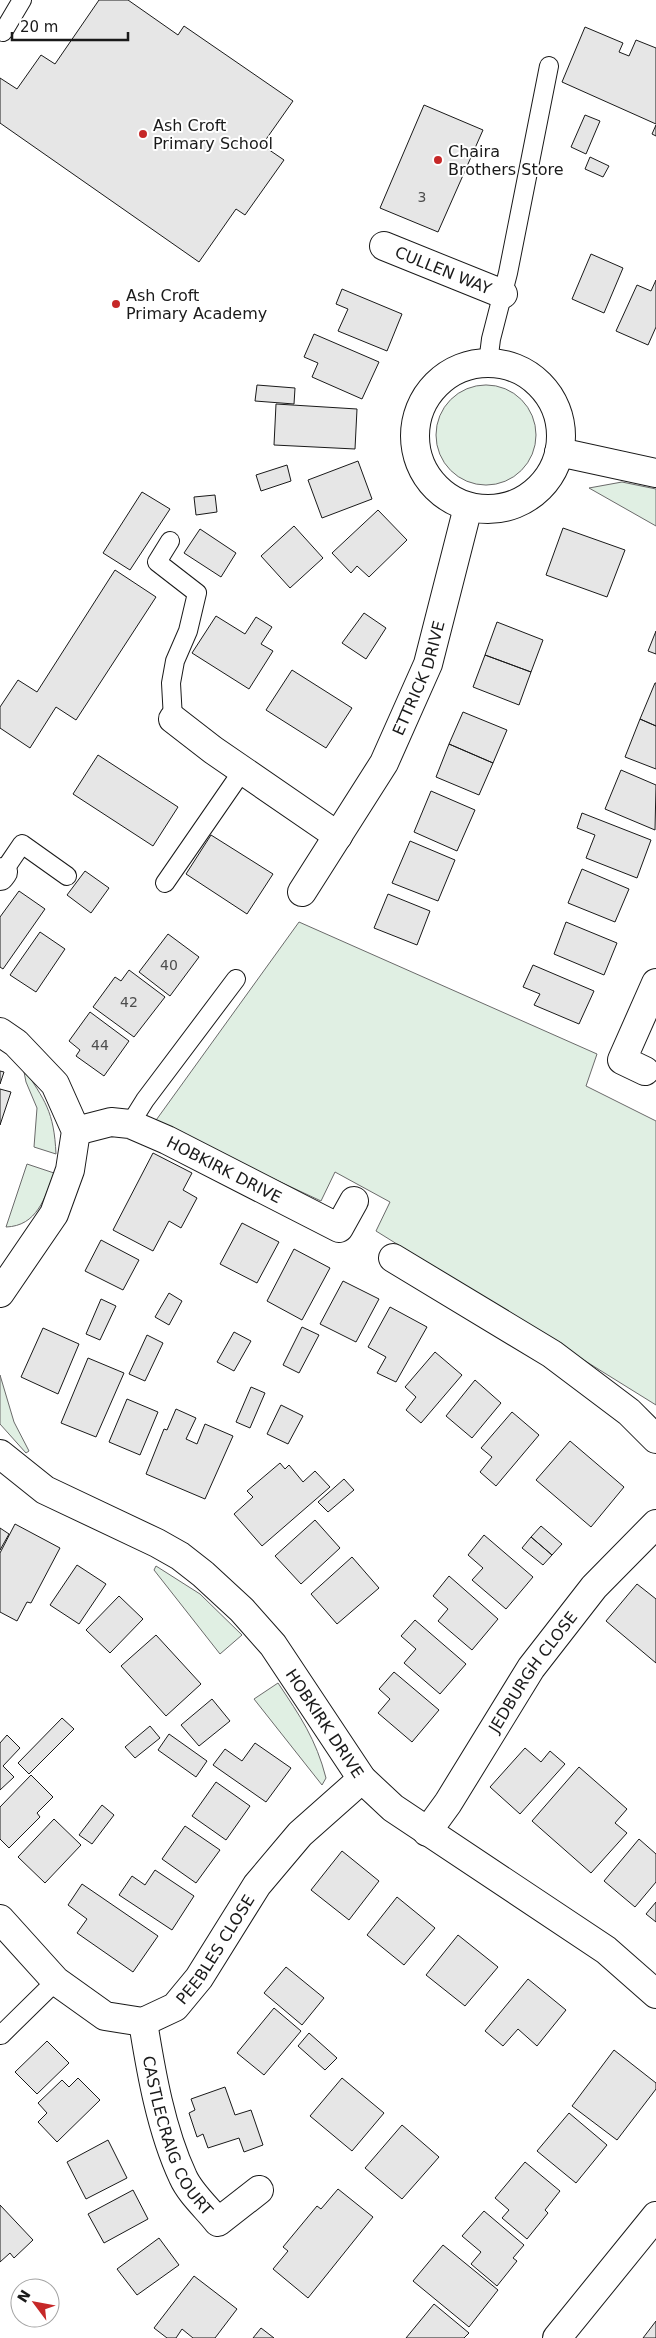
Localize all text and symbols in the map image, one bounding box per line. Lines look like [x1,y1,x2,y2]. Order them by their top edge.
scale bar [12,10,129,42]
text: 20 m [20,18,58,36]
place label: Ash Croft Primary School [153,116,273,153]
marker: Ash Croft Primary School [137,128,149,140]
place label: Chaira Brothers Store [448,142,564,179]
marker: Chaira Brothers Store [432,154,444,166]
house number: 3 [418,189,426,205]
street label: CULLEN WAY [392,242,494,298]
place label: Ash Croft Primary Academy [126,286,267,323]
marker: Ash Croft Primary Academy [110,298,122,310]
street label: ETTRICK DRIVE [389,619,449,738]
house number: 40 [160,957,178,973]
house number: 42 [120,994,138,1010]
house number: 44 [91,1037,109,1053]
street label: HOBKIRK DRIVE [163,1132,285,1207]
street label: JEDBURGH CLOSE [484,1608,581,1737]
street label: HOBKIRK DRIVE [282,1666,368,1782]
street label: PEEBLES CLOSE [172,1891,259,2008]
street label: CASTLECRAIG COURT [139,2054,217,2220]
north arrow [10,2278,60,2328]
text: N [14,2287,34,2305]

